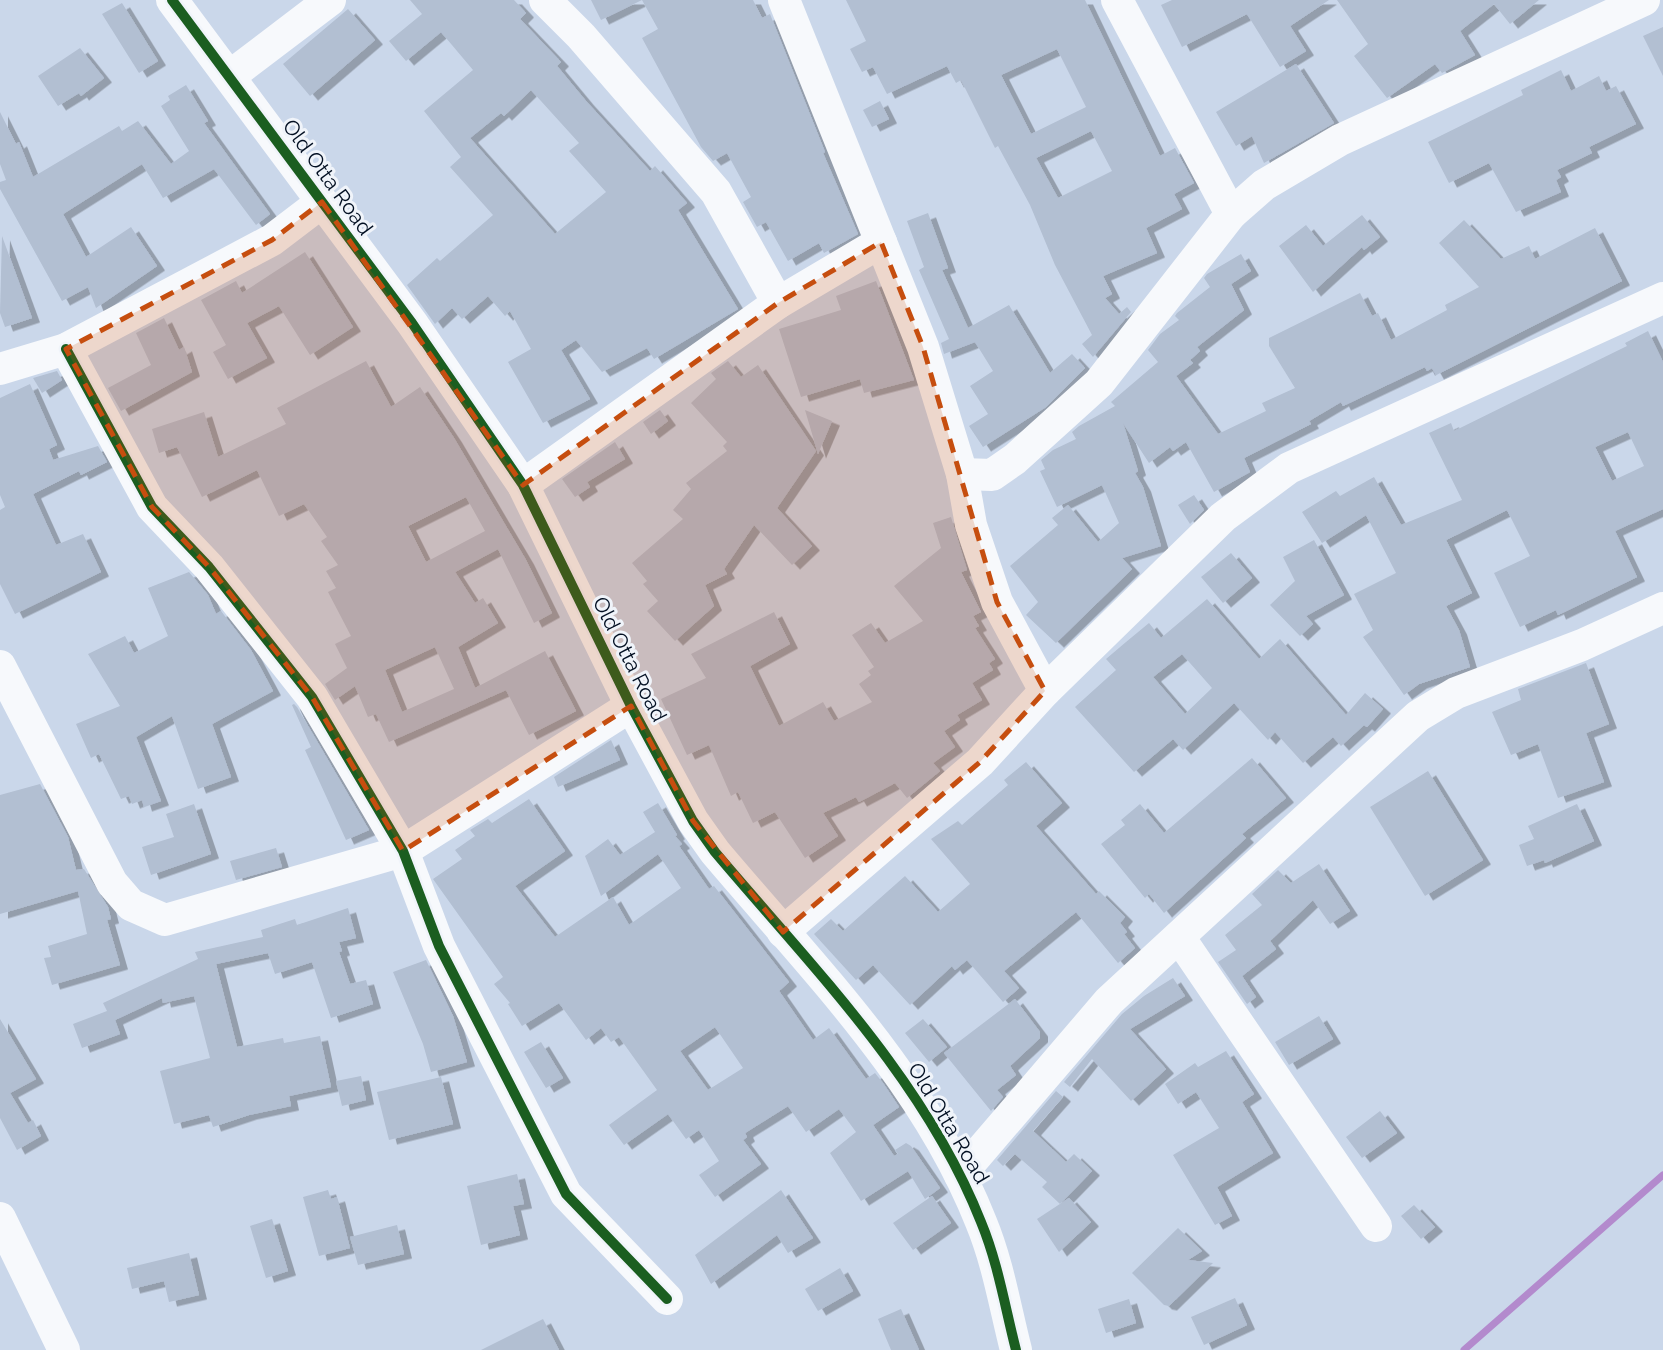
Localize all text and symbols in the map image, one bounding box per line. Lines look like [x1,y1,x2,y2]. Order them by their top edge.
street label: Old Otta Road [278,114,378,240]
street label: Old Otta Road [588,592,672,726]
street label: Old Otta Road [903,1058,995,1188]

